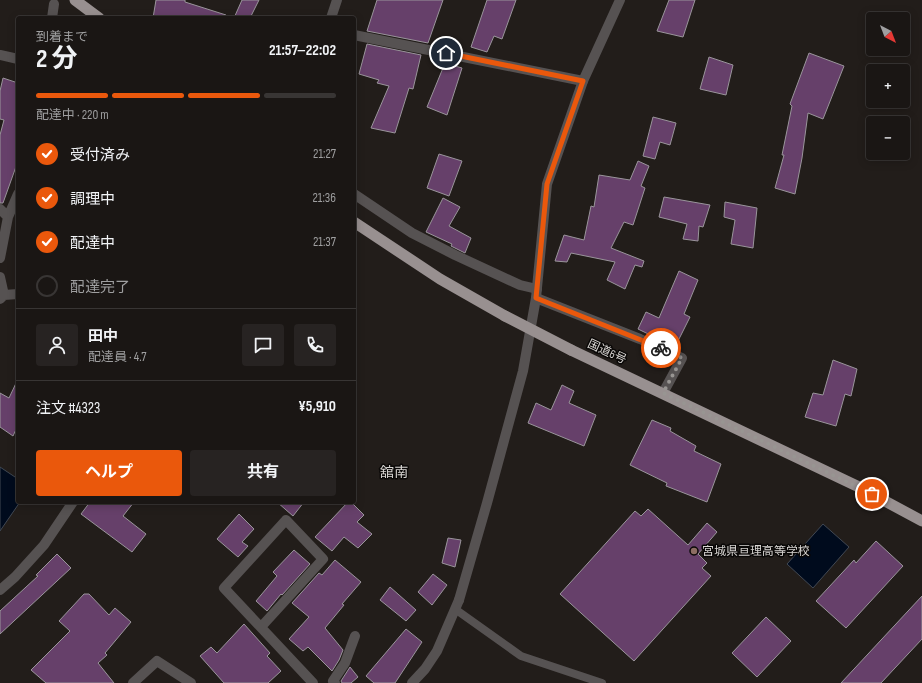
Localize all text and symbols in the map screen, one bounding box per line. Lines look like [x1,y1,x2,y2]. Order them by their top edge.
north arrow [866,12,910,56]
map controls [866,12,910,160]
text: 到着まで [36,29,88,45]
pin [429,36,463,70]
text: 21:57–22:02 [269,41,336,60]
icon: home [435,42,457,64]
text: 2 分 [36,44,77,75]
button: + [866,64,910,108]
text: 配達中 · 220 m [36,107,109,123]
button: − [866,116,910,160]
icon: check [36,143,58,165]
text: 受付済み [70,146,130,165]
text: 21:27 [313,146,336,162]
icon: check [36,187,58,209]
text: 調理中 [70,190,115,209]
text: 21:36 [312,190,336,206]
icon: check [36,231,58,253]
text: 配達中 [70,234,115,253]
text: 21:37 [313,234,336,250]
text: 配達完了 [70,278,130,297]
button: person [36,324,78,366]
button: chat [242,324,284,366]
button: phone [294,324,336,366]
text: 田中 [88,327,118,346]
courier [641,328,681,368]
street label: 国道6号 [585,336,629,368]
icon: bike [650,337,672,359]
text: 配達員 · 4.7 [88,349,146,365]
text: ¥5,910 [298,397,336,416]
text: 注文 #4323 [36,399,100,418]
button: ヘルプ [36,450,182,496]
button: 共有 [190,450,336,496]
district label: 舘南 [380,464,408,481]
pin [855,477,889,511]
icon: bag [861,483,883,505]
place label: 宮城県亘理高等学校 [702,544,810,559]
marker: 宮城県亘理高等学校 [689,546,699,556]

